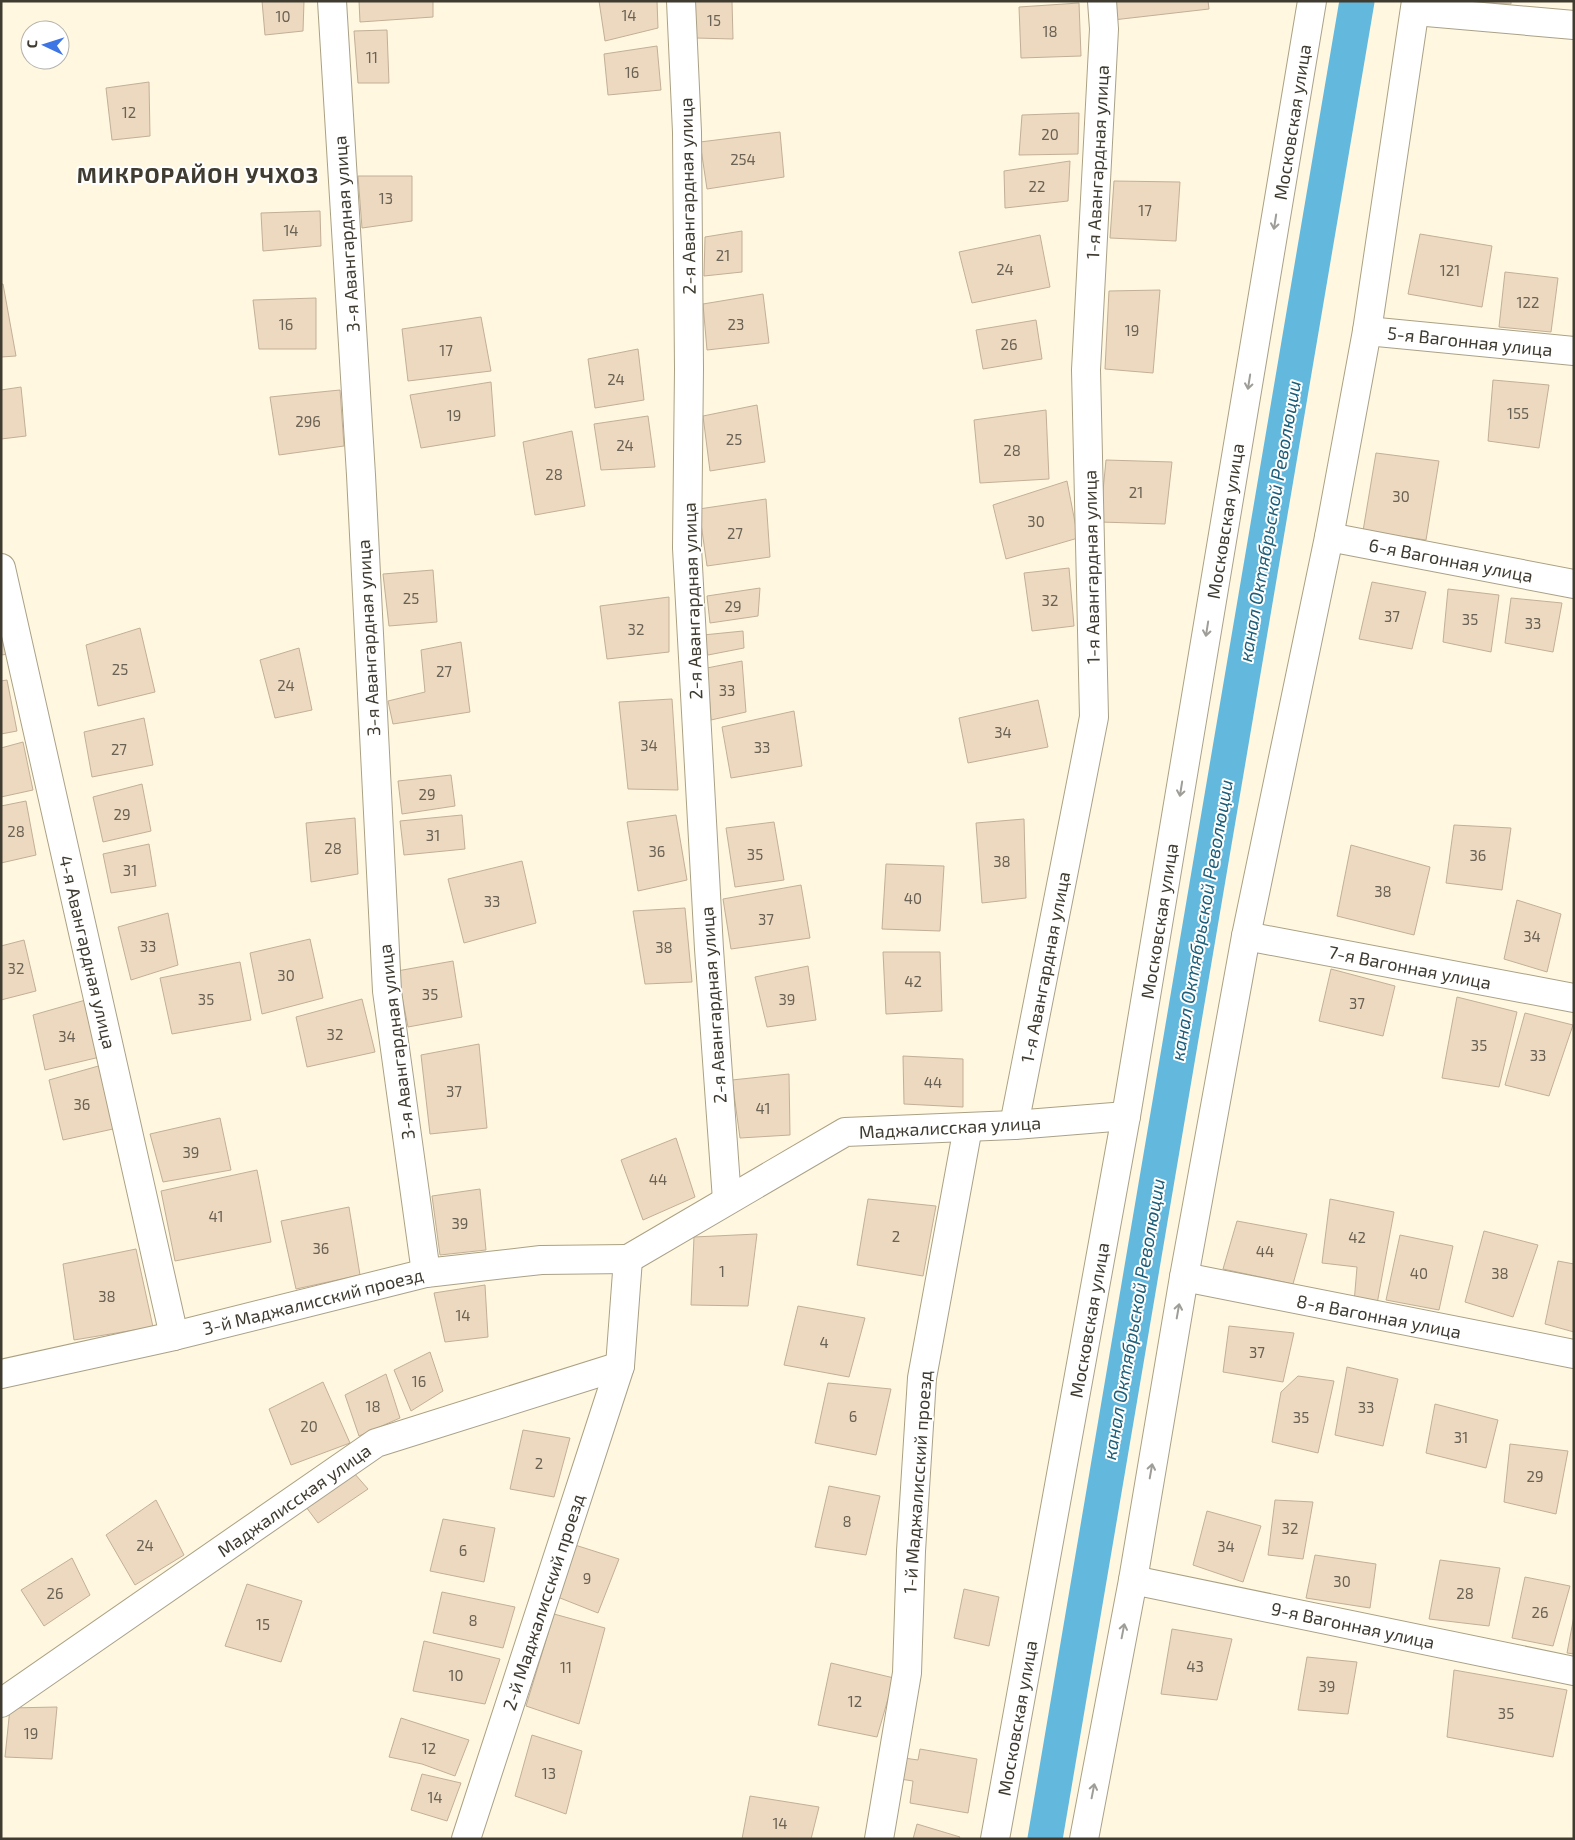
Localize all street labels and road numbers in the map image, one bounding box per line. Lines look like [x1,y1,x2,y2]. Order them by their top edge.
street label: Московская улица [1269,43,1315,201]
street label: 1-я Авангардная улица [1081,64,1113,260]
street label: 2-я Авангардная улица [674,97,700,295]
street label: 3-я Авангардная улица [328,135,364,333]
street label: 5-я Вагонная улица [1386,321,1554,361]
street label: Московская улица [1202,442,1248,600]
street label: 1-я Авангардная улица [1078,470,1104,664]
street label: 2-я Авангардная улица [678,502,706,700]
street label: 6-я Вагонная улица [1367,533,1535,587]
street label: 3-я Авангардная улица [352,539,384,737]
street label: Московская улица [1136,842,1182,1000]
street label: 4-я Авангардная улица [55,853,121,1051]
street label: 1-я Авангардная улица [1016,869,1074,1065]
street label: 2-я Авангардная улица [695,906,731,1104]
street label: 7-я Вагонная улица [1327,940,1493,994]
street label: 3-я Авангардная улица [373,943,419,1141]
street label: Маджалисская улица [858,1111,1042,1143]
street label: Московская улица [1065,1241,1113,1399]
street label: 3-й Маджалисский проезд [201,1263,425,1339]
street label: 8-я Вагонная улица [1295,1289,1463,1343]
street label: 1-й Маджалисский проезд [898,1370,936,1594]
street label: Маджалисская улица [213,1439,375,1561]
street label: 2-й Маджалисский проезд [498,1491,588,1713]
street label: 9-я Вагонная улица [1269,1597,1437,1653]
street label: Московская улица [993,1639,1041,1797]

